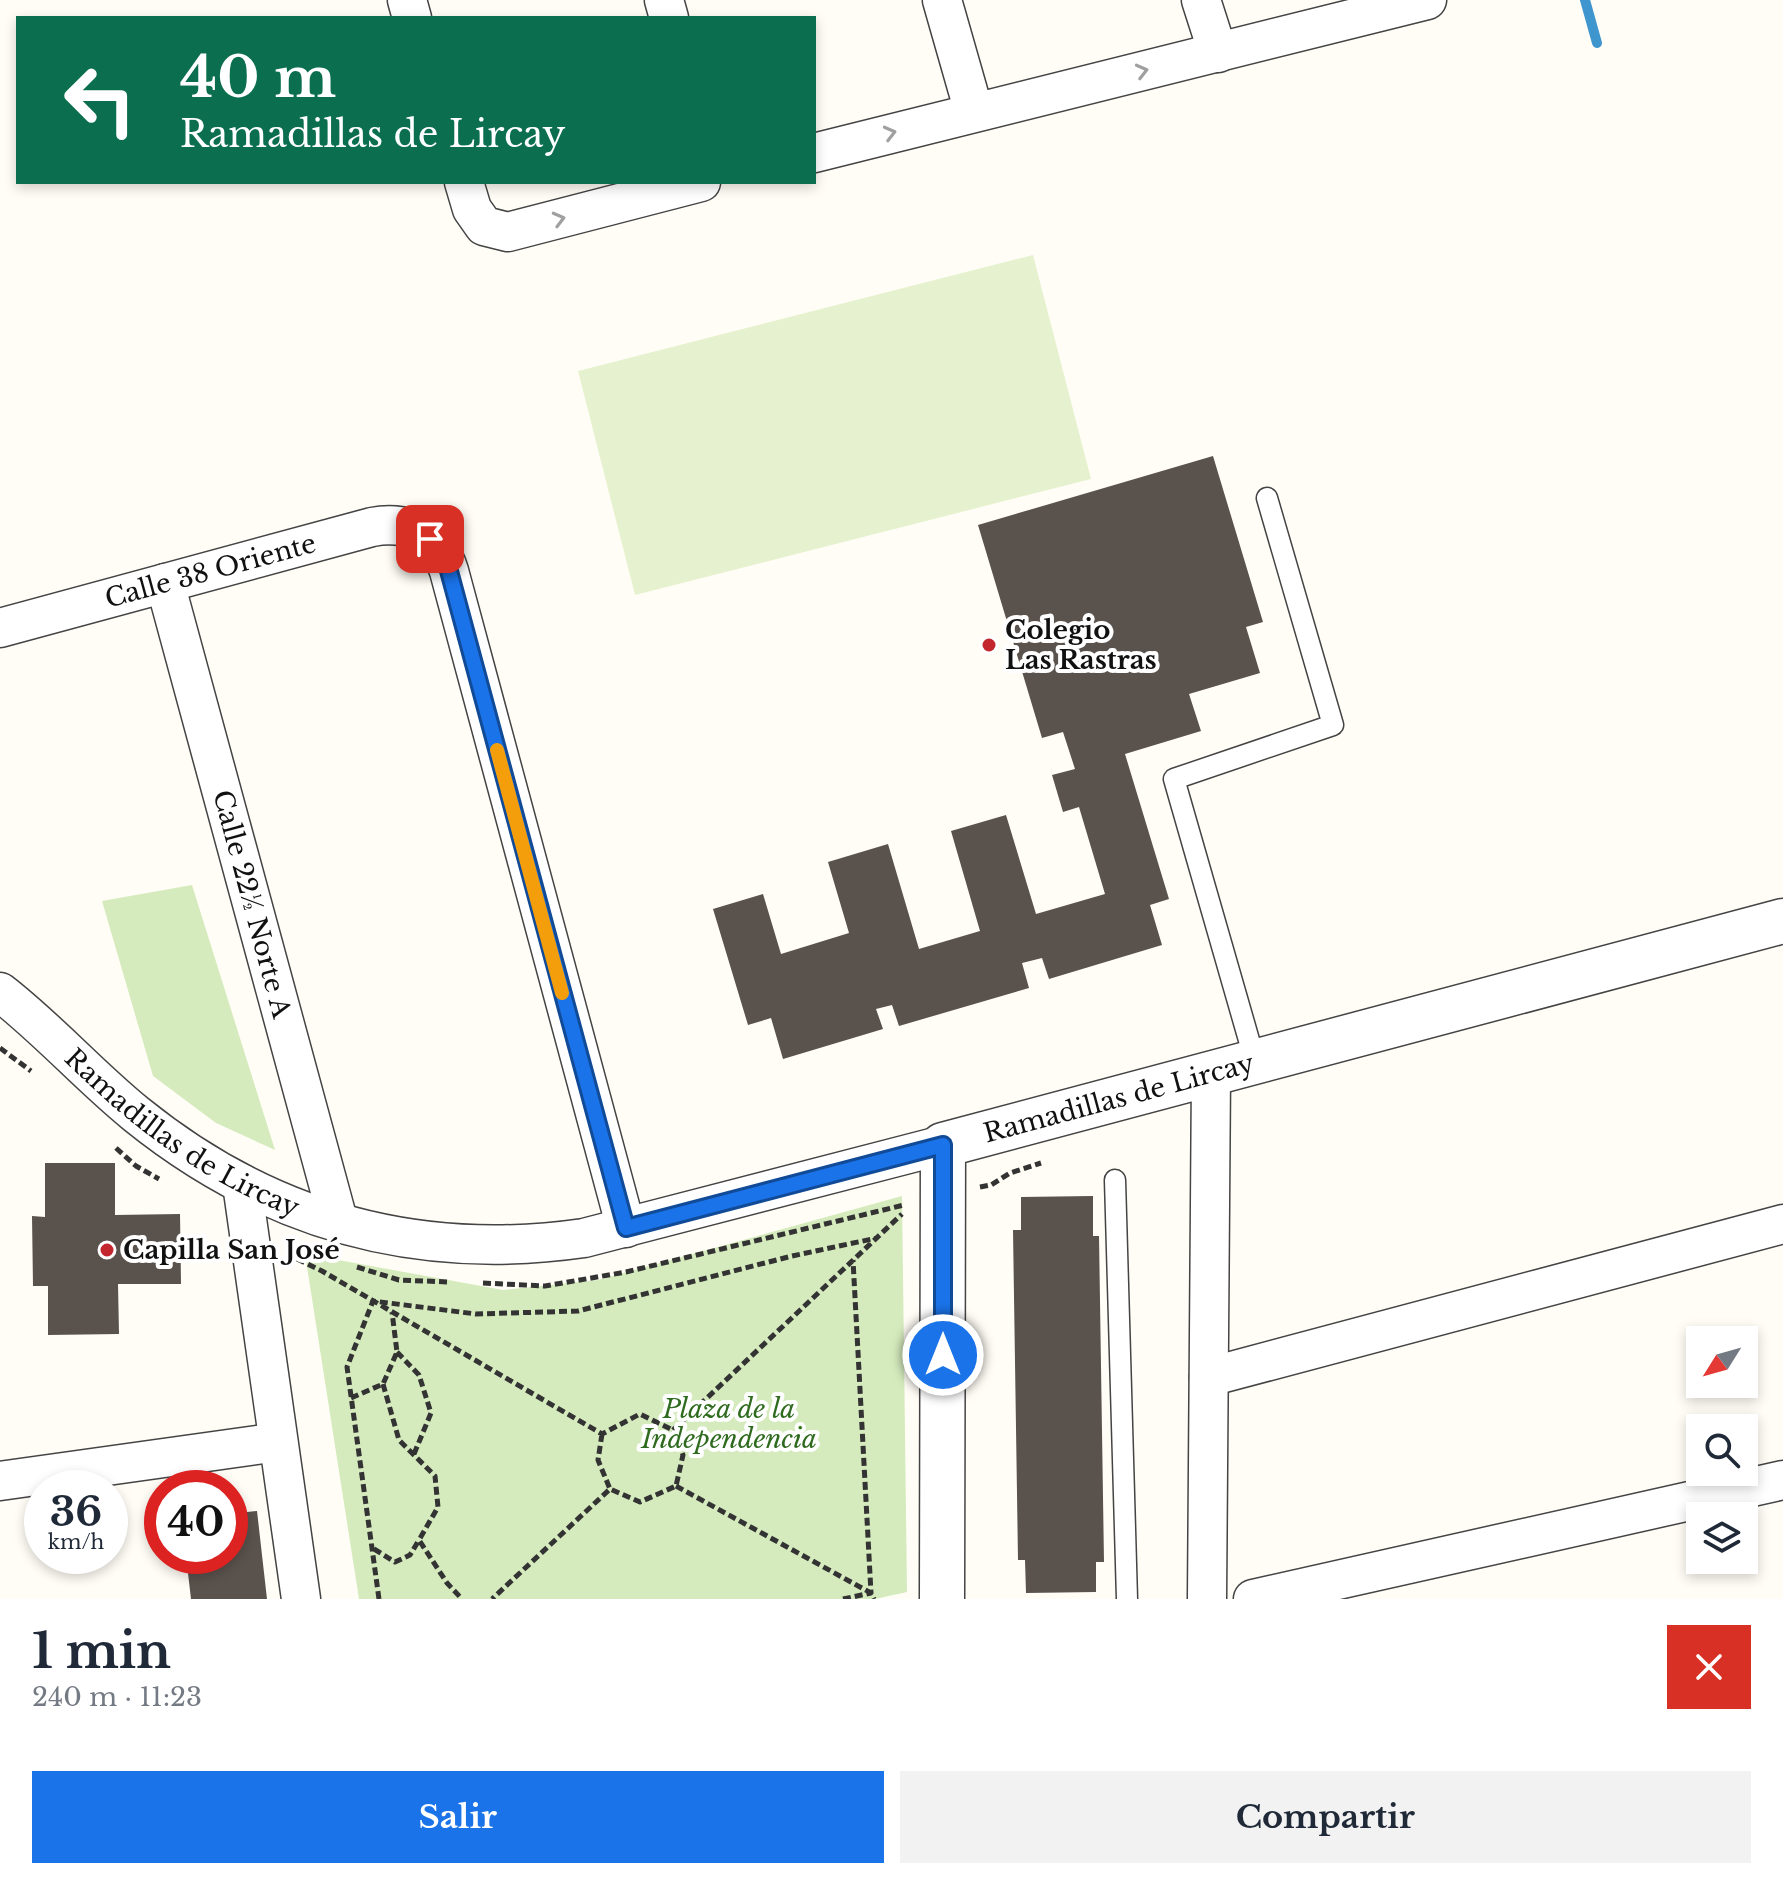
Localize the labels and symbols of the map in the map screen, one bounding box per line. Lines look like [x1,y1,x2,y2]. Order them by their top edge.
one-way arrow [1135,63,1148,80]
one-way arrow [882,126,896,143]
one-way arrow [552,211,566,228]
pin [396,505,464,573]
street label: Calle 38 Oriente [101,527,319,615]
place label: Colegio Las Rastras [1005,614,1157,676]
marker: Colegio Las Rastras [980,636,998,654]
street label: Calle 22½ Norte A [206,786,298,1022]
street label: Ramadillas de Lircay [58,1042,304,1224]
street label: Ramadillas de Lircay [980,1047,1258,1149]
place label: Capilla San José [123,1234,340,1266]
marker: Capilla San José [98,1241,116,1259]
position arrow [901,1313,985,1397]
north arrow [1686,1326,1758,1398]
park label: Plaza de la Independencia [640,1393,817,1455]
speed limit sign: 40 [144,1470,248,1574]

